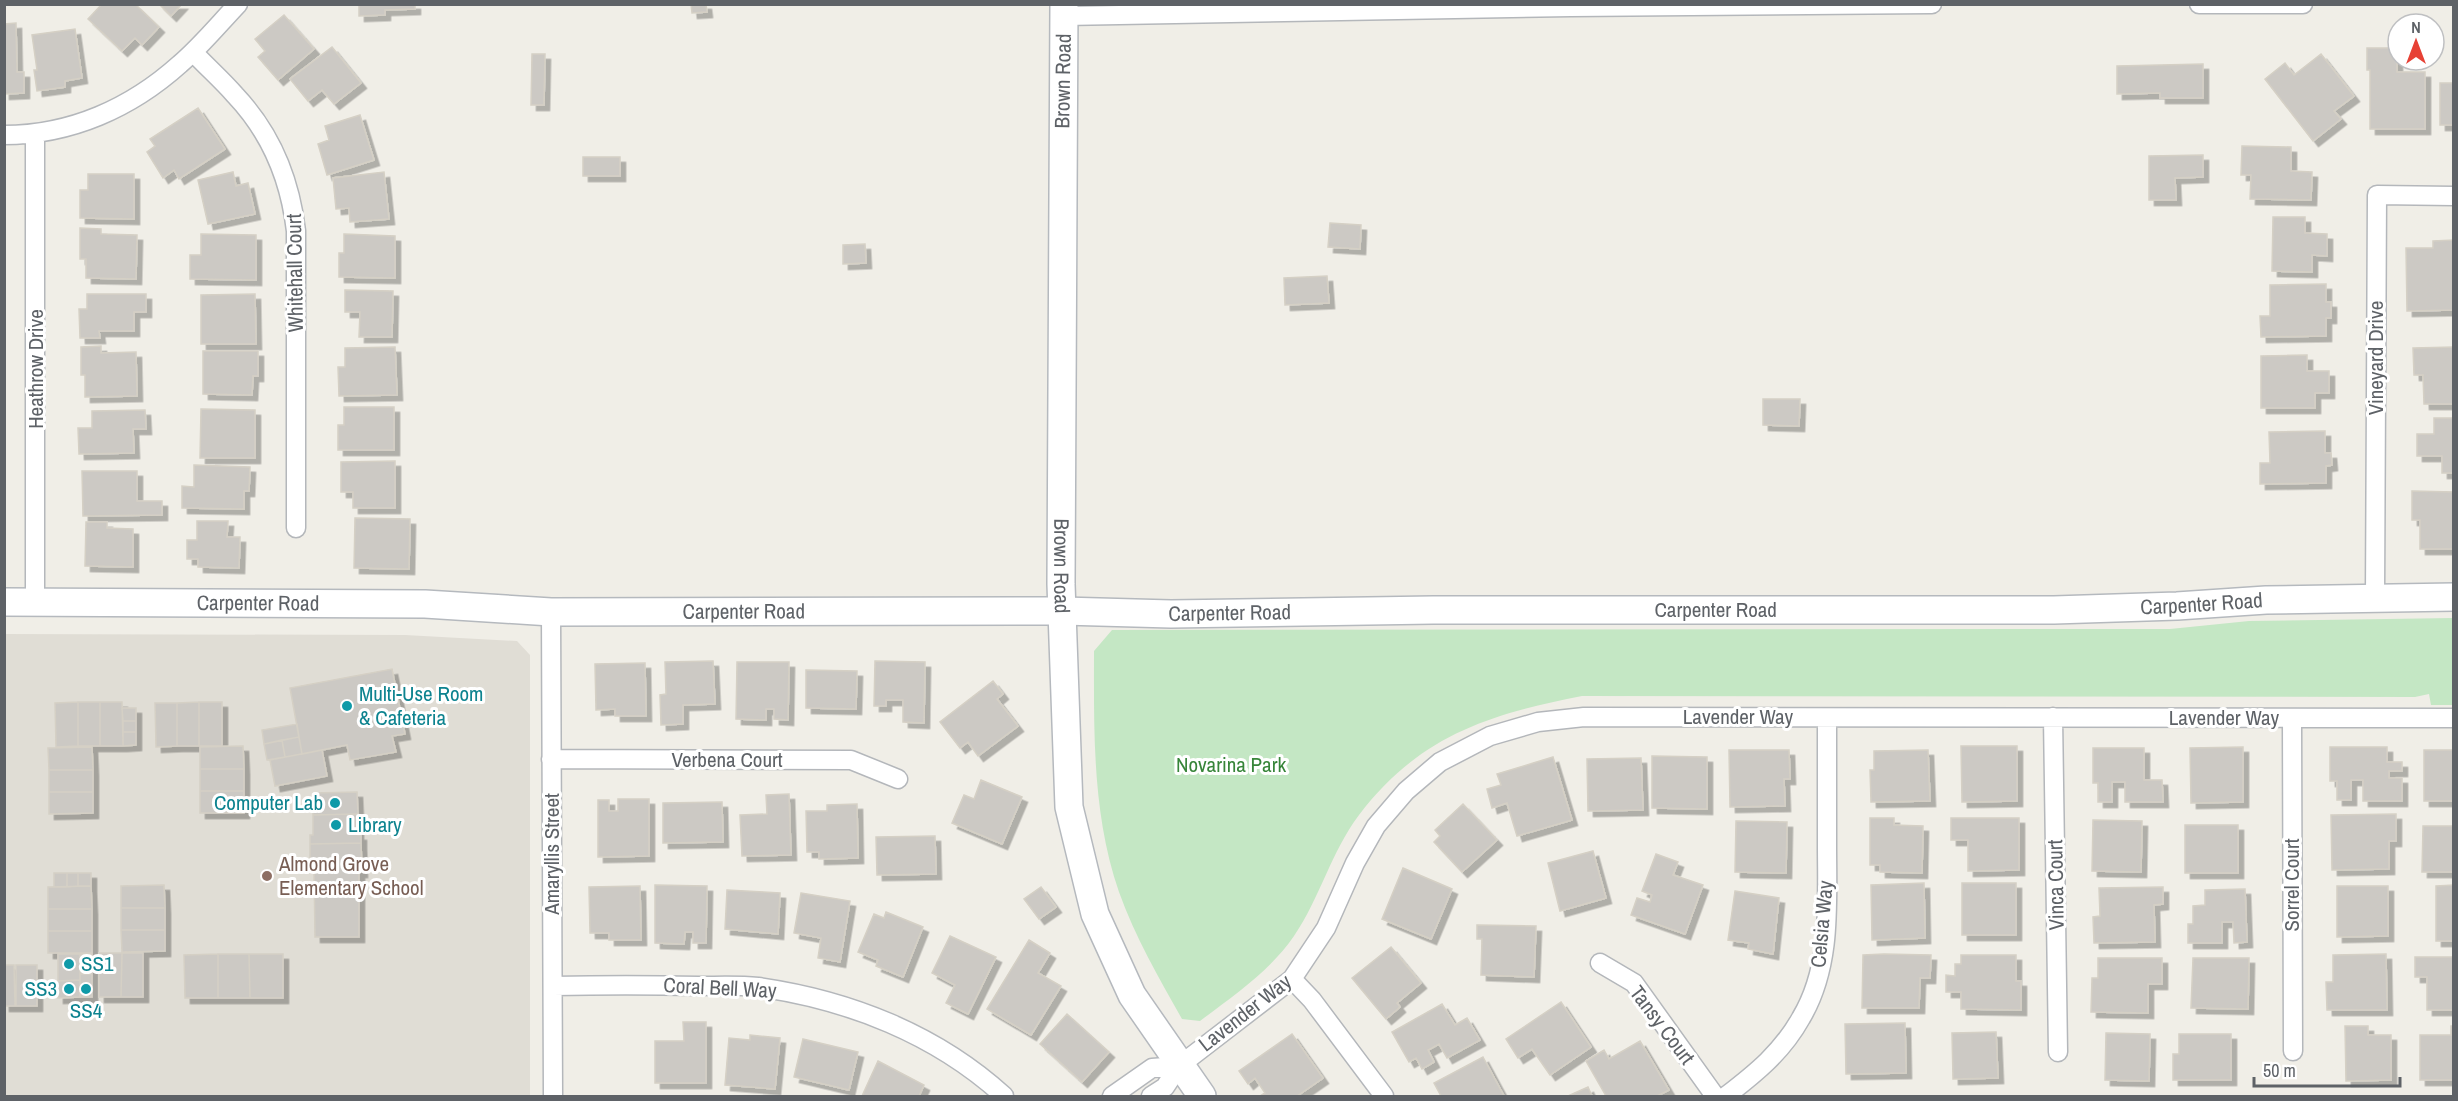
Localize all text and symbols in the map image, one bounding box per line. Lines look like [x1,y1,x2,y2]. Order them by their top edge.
north arrow [2386,12,2446,72]
text: N [2411,16,2421,38]
street label: Brown Road [1047,33,1078,129]
street label: Whitehall Court [279,213,310,333]
street label: Vineyard Drive [2361,301,2390,415]
street label: Heathrow Drive [21,309,50,429]
street label: Brown Road [1047,519,1077,614]
street label: Carpenter Road [2140,585,2264,621]
street label: Carpenter Road [197,588,319,617]
street label: Carpenter Road [1654,595,1777,624]
street label: Carpenter Road [682,597,805,626]
street label: Carpenter Road [1168,597,1291,628]
place label: Multi-Use Room & Cafeteria [359,679,483,732]
marker: Multi-Use Room & Cafeteria [340,699,354,713]
street label: Lavender Way [1683,702,1794,731]
street label: Lavender Way [2169,703,2280,732]
street label: Verbena Court [671,745,783,774]
park label: Novarina Park [1176,750,1286,779]
place label: Computer Lab [214,788,323,817]
street label: Amaryllis Street [537,793,566,916]
marker: Computer Lab [328,796,342,810]
place label: Library [348,810,402,839]
marker: Library [329,818,343,832]
street label: Sorrel Court [2277,838,2306,931]
street label: Vinca Court [2040,839,2071,931]
place label: Almond Grove Elementary School [278,849,424,902]
marker: Almond Grove Elementary School [260,869,274,883]
street label: Celsia Way [1803,879,1840,969]
place label: SS1 [81,949,114,978]
marker: SS1 [62,957,76,971]
street label: Lavender Way [1192,967,1297,1058]
street label: Coral Bell Way [663,970,778,1005]
place label: SS3 [24,974,57,1003]
street label: Tansy Court [1623,979,1702,1070]
marker: SS3 [62,982,76,996]
marker: SS4 [79,982,93,996]
place label: SS4 [70,996,103,1025]
scale bar [2254,1050,2400,1088]
text: 50 m [2263,1058,2296,1083]

